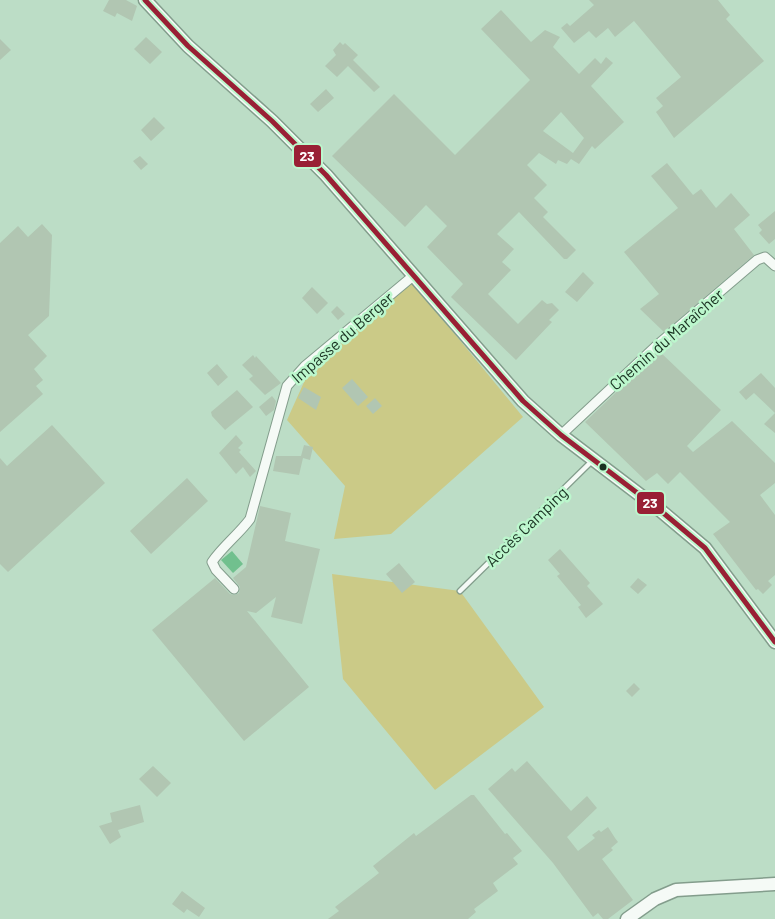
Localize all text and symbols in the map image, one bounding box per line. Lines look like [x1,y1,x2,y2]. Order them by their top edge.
line badge: 23 [293,144,322,168]
text: 23 [299,147,315,164]
street label: Chemin du Maraîcher [605,284,727,394]
street label: Impasse du Berger [287,287,397,386]
unlabelled marker [598,462,608,472]
street label: Accès Camping [481,482,571,570]
line badge: 23 [636,491,665,515]
text: 23 [642,494,658,511]

